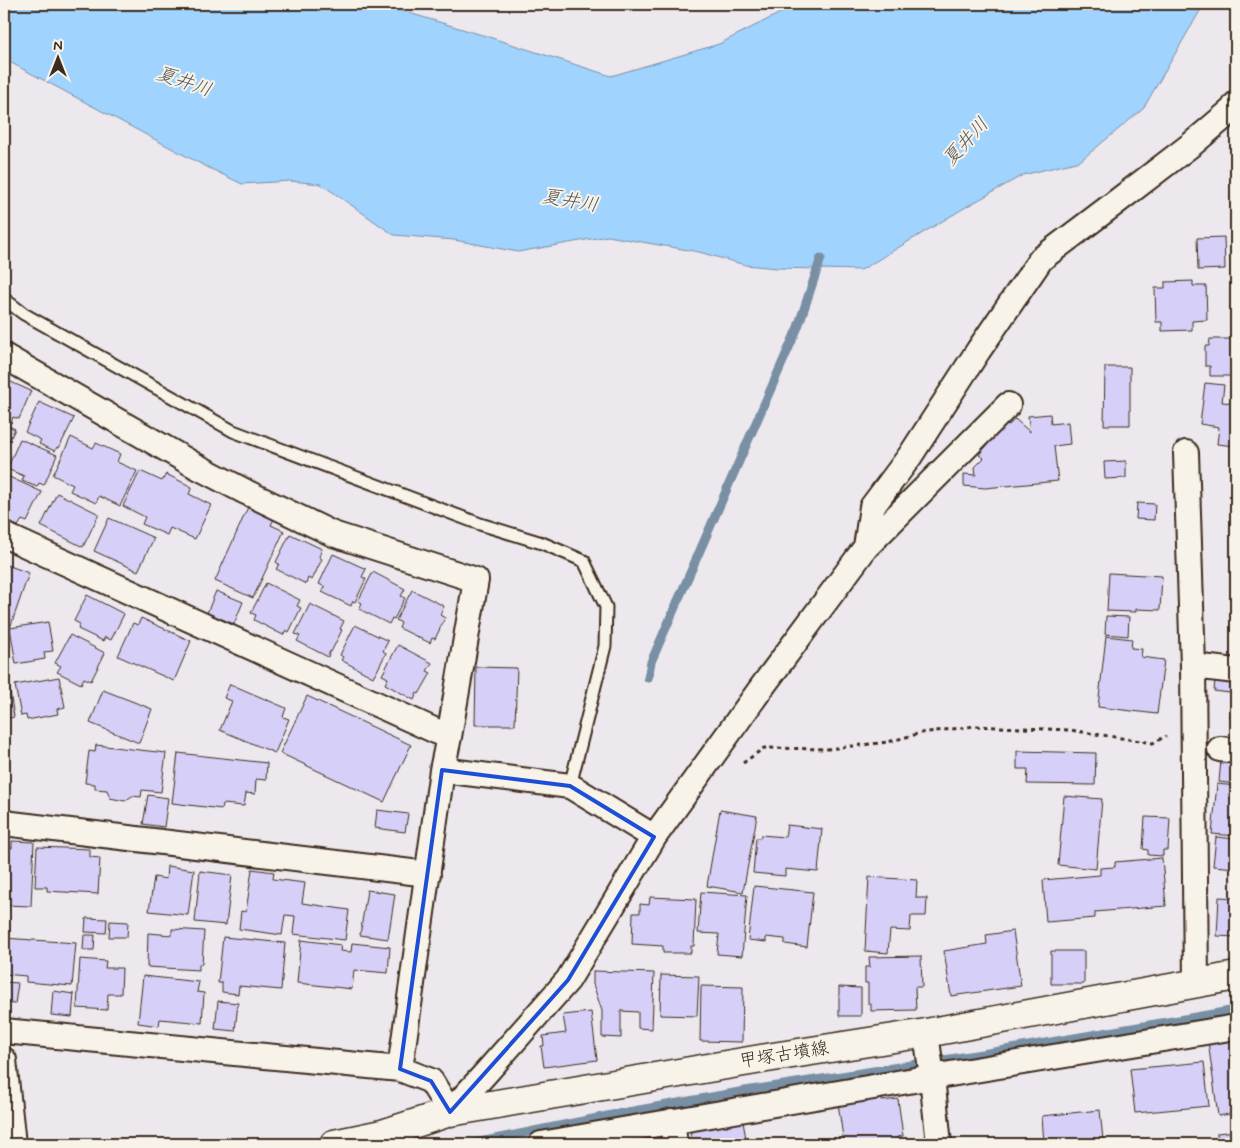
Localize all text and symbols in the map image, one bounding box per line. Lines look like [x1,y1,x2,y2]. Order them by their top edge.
north arrow [32,32,82,82]
text: N [53,37,63,55]
water label: 夏井川 [153,61,215,103]
water label: 夏井川 [938,112,994,172]
water label: 夏井川 [540,184,600,218]
street label: 甲塚古墳線 [738,1036,830,1074]

